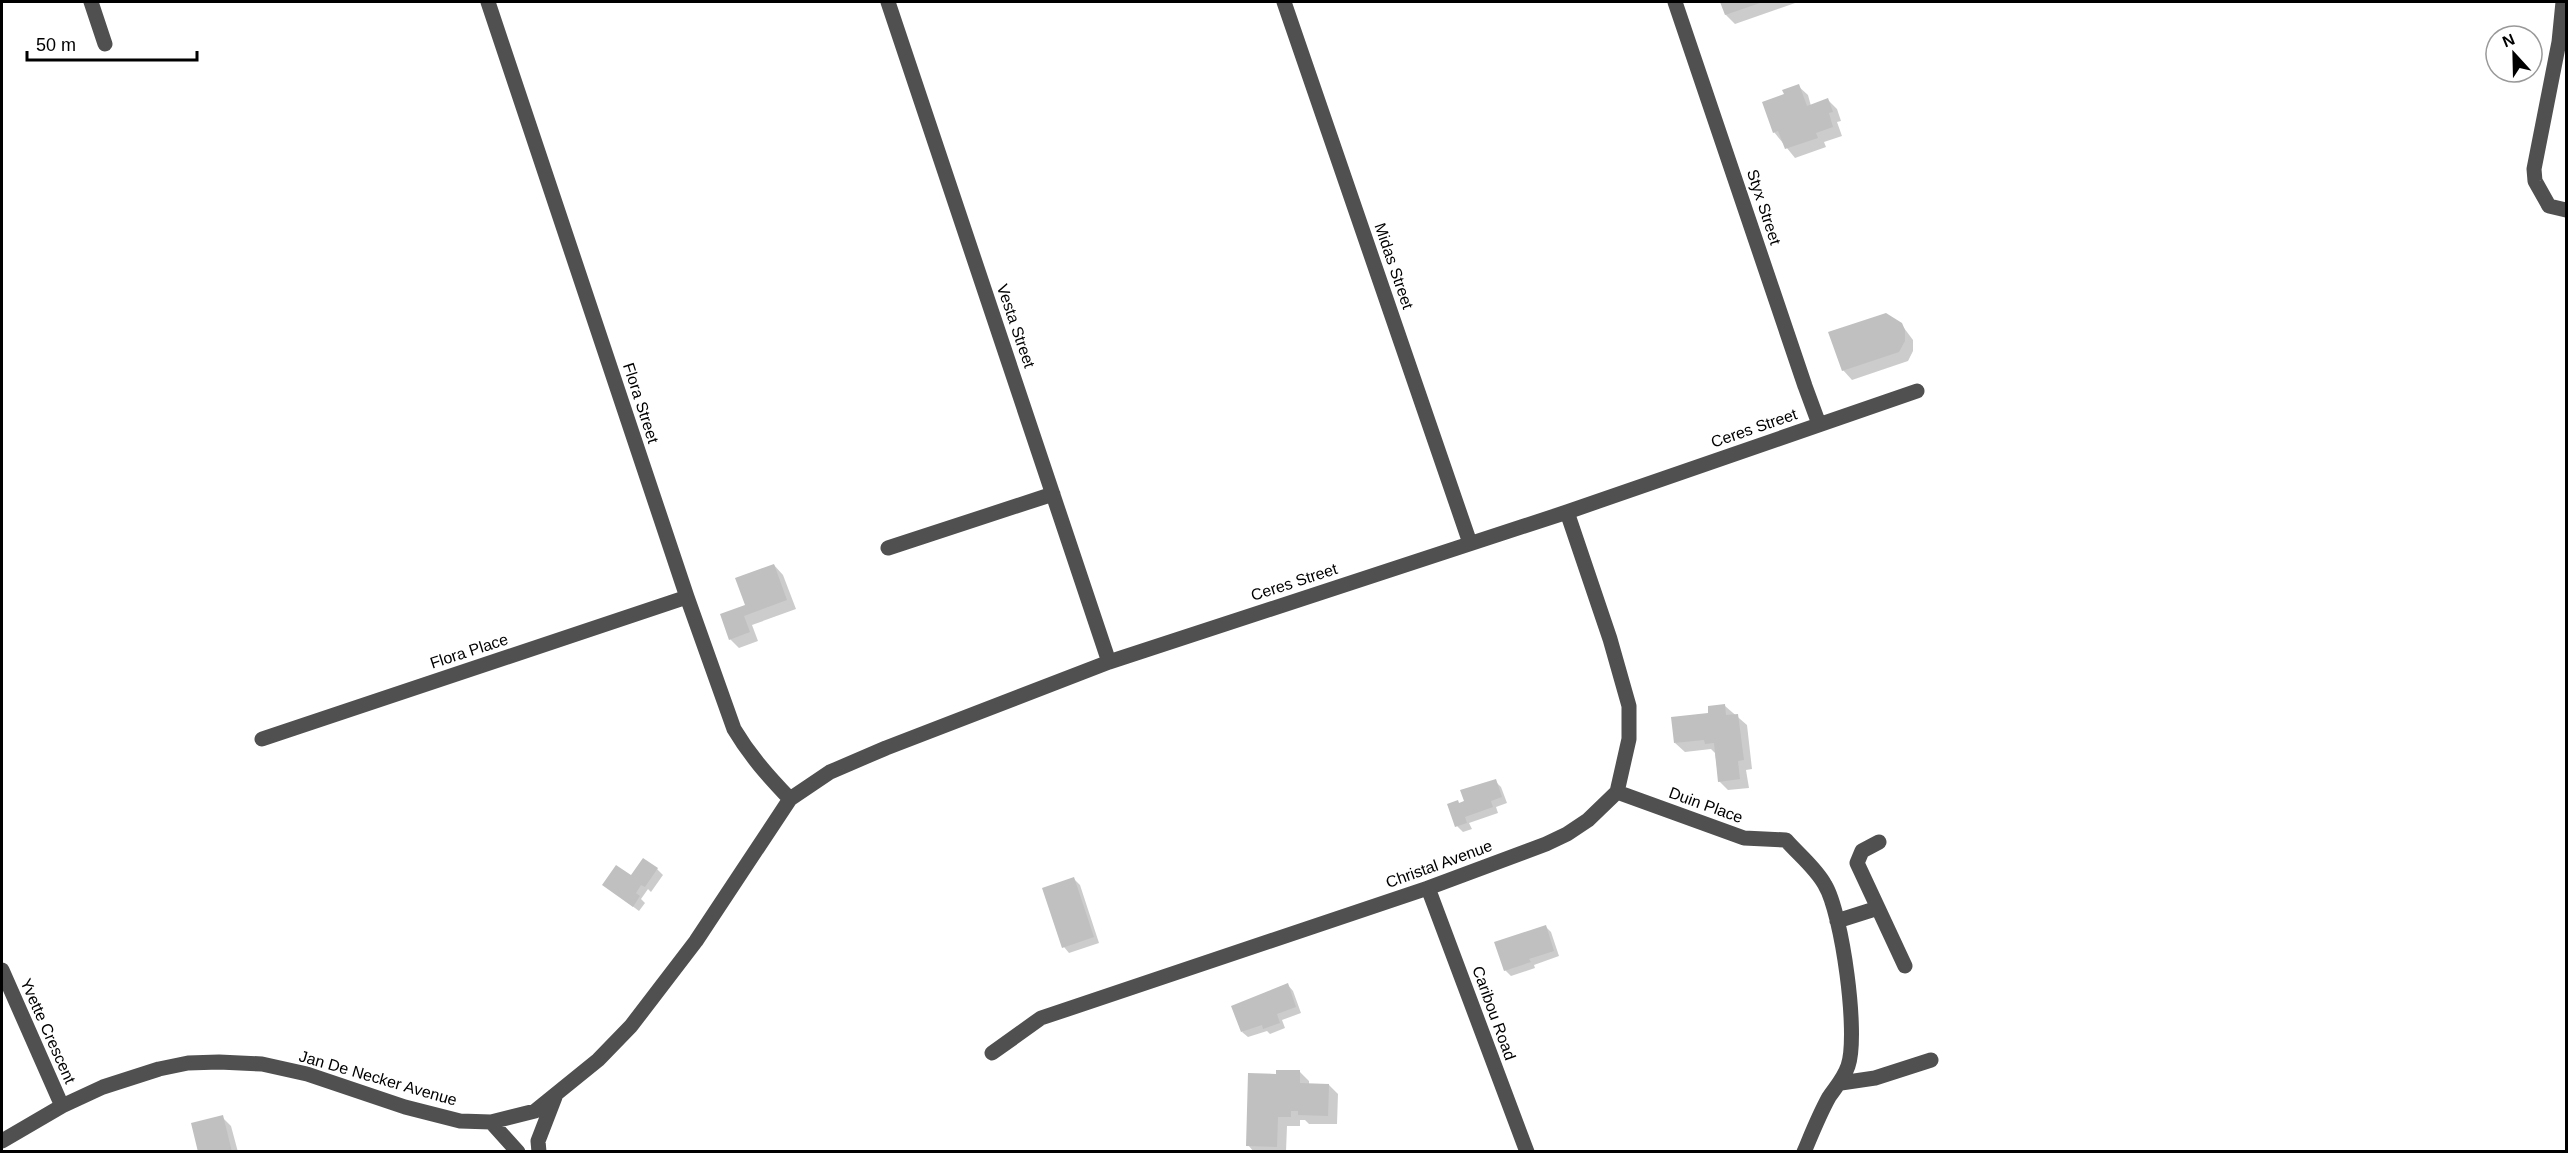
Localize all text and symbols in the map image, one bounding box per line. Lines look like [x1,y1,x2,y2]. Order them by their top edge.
scale bar [27,24,196,62]
north arrow [2484,24,2544,84]
text: N [2500,31,2517,51]
text: 50 m [36,35,76,55]
street label: Styx Street [1744,167,1784,247]
street label: Midas Street [1371,221,1417,312]
street label: Vesta Street [994,282,1038,370]
street label: Flora Street [620,361,662,446]
street label: Ceres Street [1709,405,1800,451]
street label: Ceres Street [1249,560,1340,604]
street label: Flora Place [428,630,510,672]
street label: Duin Place [1667,784,1745,826]
street label: Christal Avenue [1384,837,1495,891]
street label: Caribou Road [1469,964,1519,1062]
street label: Yvette Crescent [17,976,79,1087]
street label: Jan De Necker Avenue [297,1047,459,1109]

